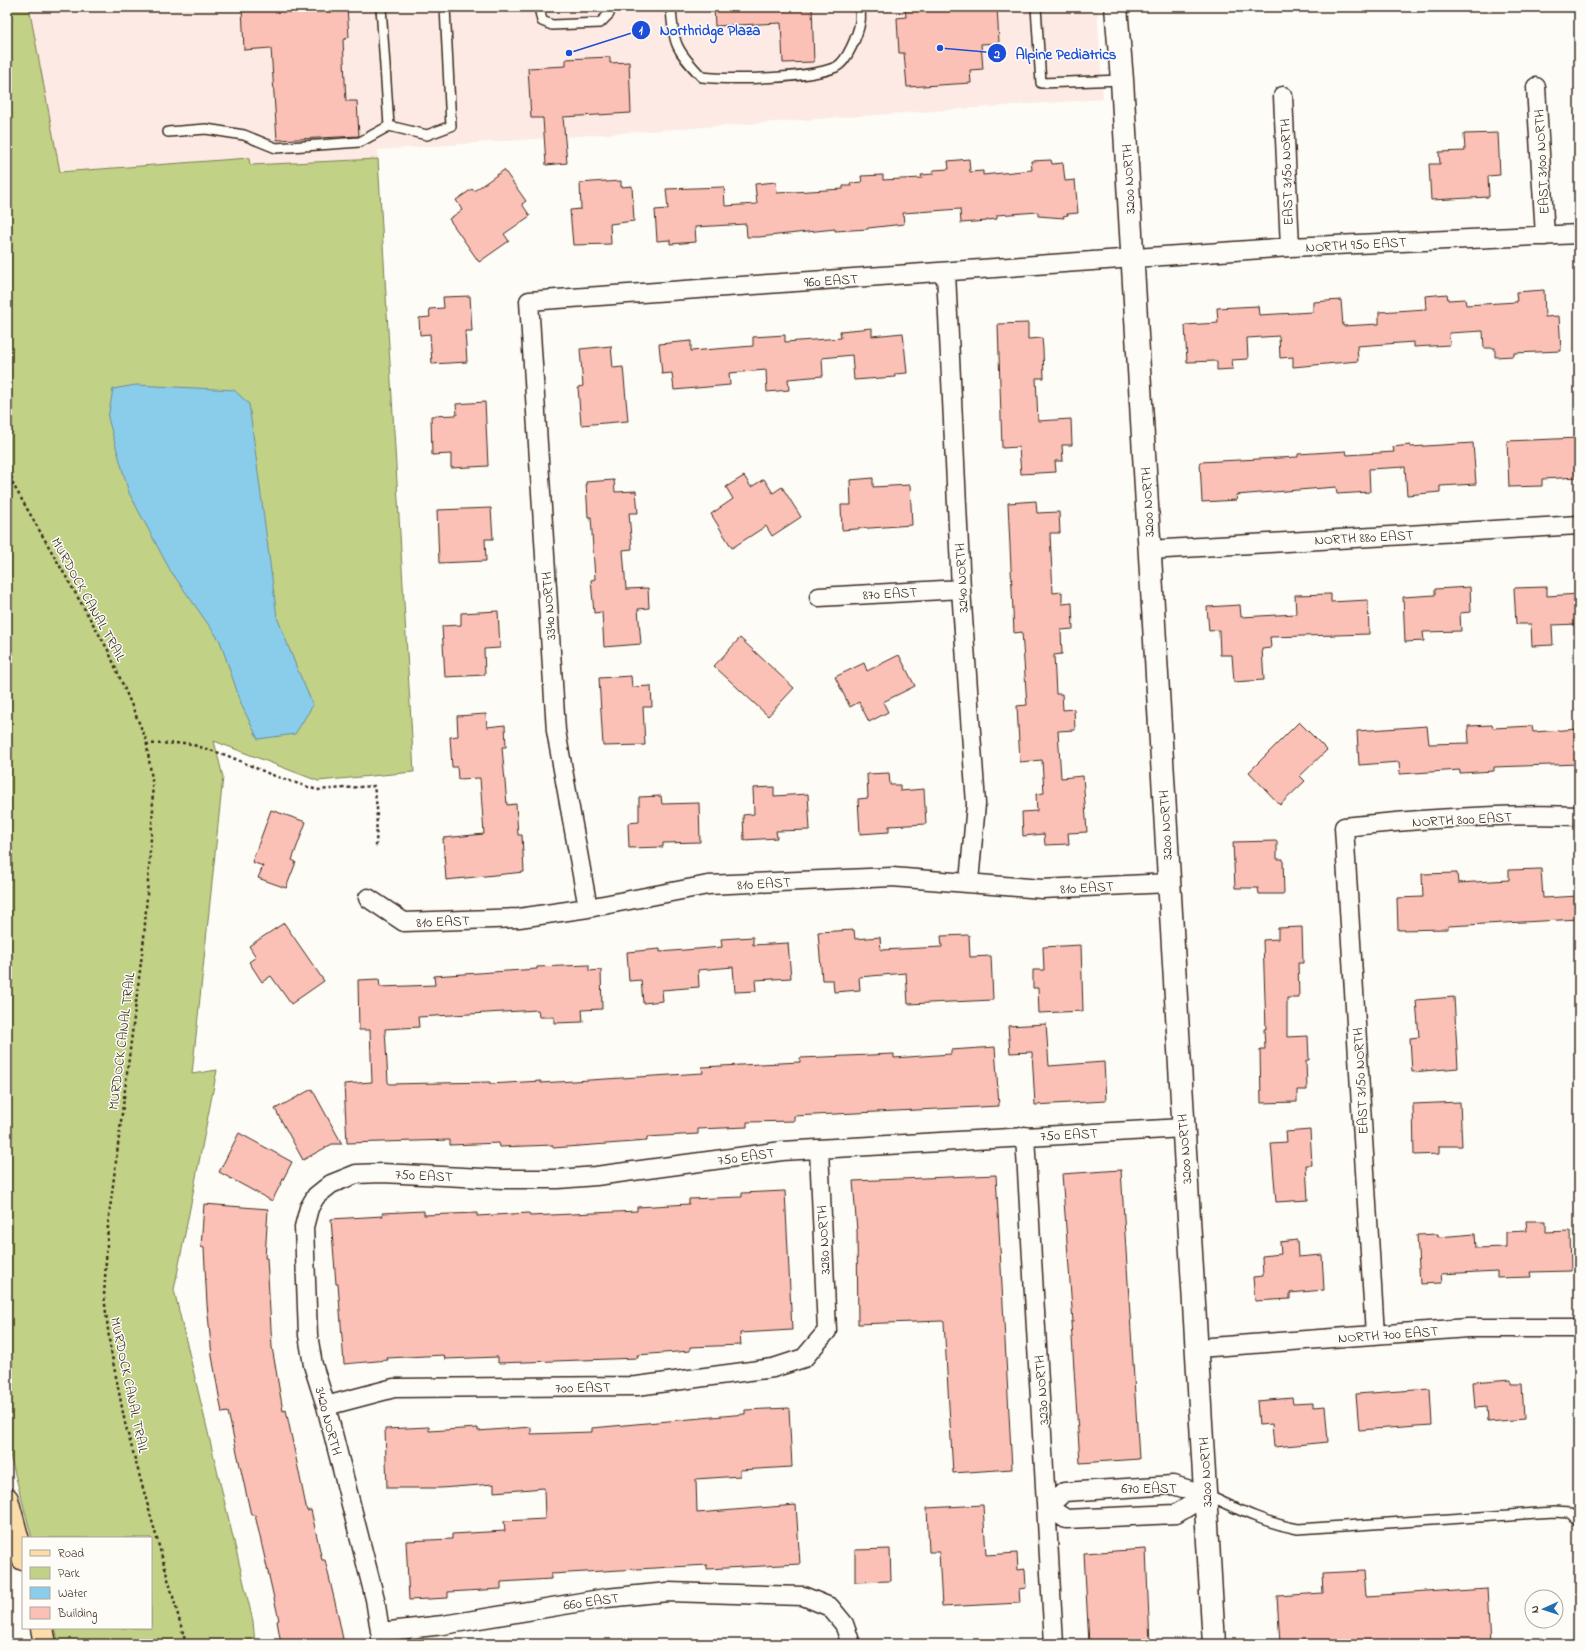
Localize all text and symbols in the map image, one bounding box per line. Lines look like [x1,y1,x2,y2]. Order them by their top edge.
callout: Northridge Plaza [631,16,768,43]
text: Northridge Plaza [660,20,760,44]
text: 1 [639,22,643,40]
callout: Alpine Pediatrics [987,40,1124,67]
text: Alpine Pediatrics [1016,44,1117,66]
text: 2 [993,46,1000,64]
street label: EAST 3100 NORTH [1529,109,1556,215]
street label: EAST 3150 NORTH [1275,118,1300,226]
street label: 3200 NORTH [1117,143,1142,214]
street label: NORTH 950 EAST [1305,232,1407,259]
street label: 960 EAST [803,269,859,294]
street label: 3200 NORTH [1136,466,1161,537]
street label: NORTH 880 EAST [1314,525,1414,552]
street label: MURDOCK CANAL TRAIL [45,534,131,666]
street label: 3240 NORTH [950,543,975,613]
street label: 3340 NORTH [537,571,562,641]
street label: 870 EAST [862,583,918,606]
street label: 3200 NORTH [1154,789,1179,860]
street label: NORTH 800 EAST [1412,807,1513,834]
street label: 810 EAST [737,873,791,896]
street label: 810 EAST [1060,877,1114,900]
street label: 810 EAST [416,911,470,934]
street label: MURDOCK CANAL TRAIL [104,970,141,1111]
street label: EAST 3150 NORTH [1348,1027,1375,1135]
street label: 3200 NORTH [1173,1113,1198,1185]
street label: 750 EAST [1040,1124,1098,1147]
street label: 750 EAST [716,1143,776,1172]
street label: 750 EAST [395,1165,453,1188]
street label: 3280 NORTH [812,1205,837,1275]
street label: MURDOCK CANAL TRAIL [104,1315,153,1456]
street label: NORTH 700 EAST [1337,1322,1439,1349]
street label: 3230 NORTH [1030,1354,1055,1425]
street label: 700 EAST [555,1378,611,1399]
street label: 3420 NORTH [308,1385,347,1458]
street label: 3200 NORTH [1194,1436,1219,1507]
street label: 670 EAST [1121,1479,1177,1500]
legend [22,1537,152,1629]
text: Road [58,1545,84,1563]
text: Park [58,1565,80,1583]
text: Water [58,1585,87,1603]
street label: 660 EAST [562,1588,620,1617]
north arrow [1524,1589,1564,1629]
text: Building [57,1605,97,1624]
text: N [1527,1605,1543,1614]

